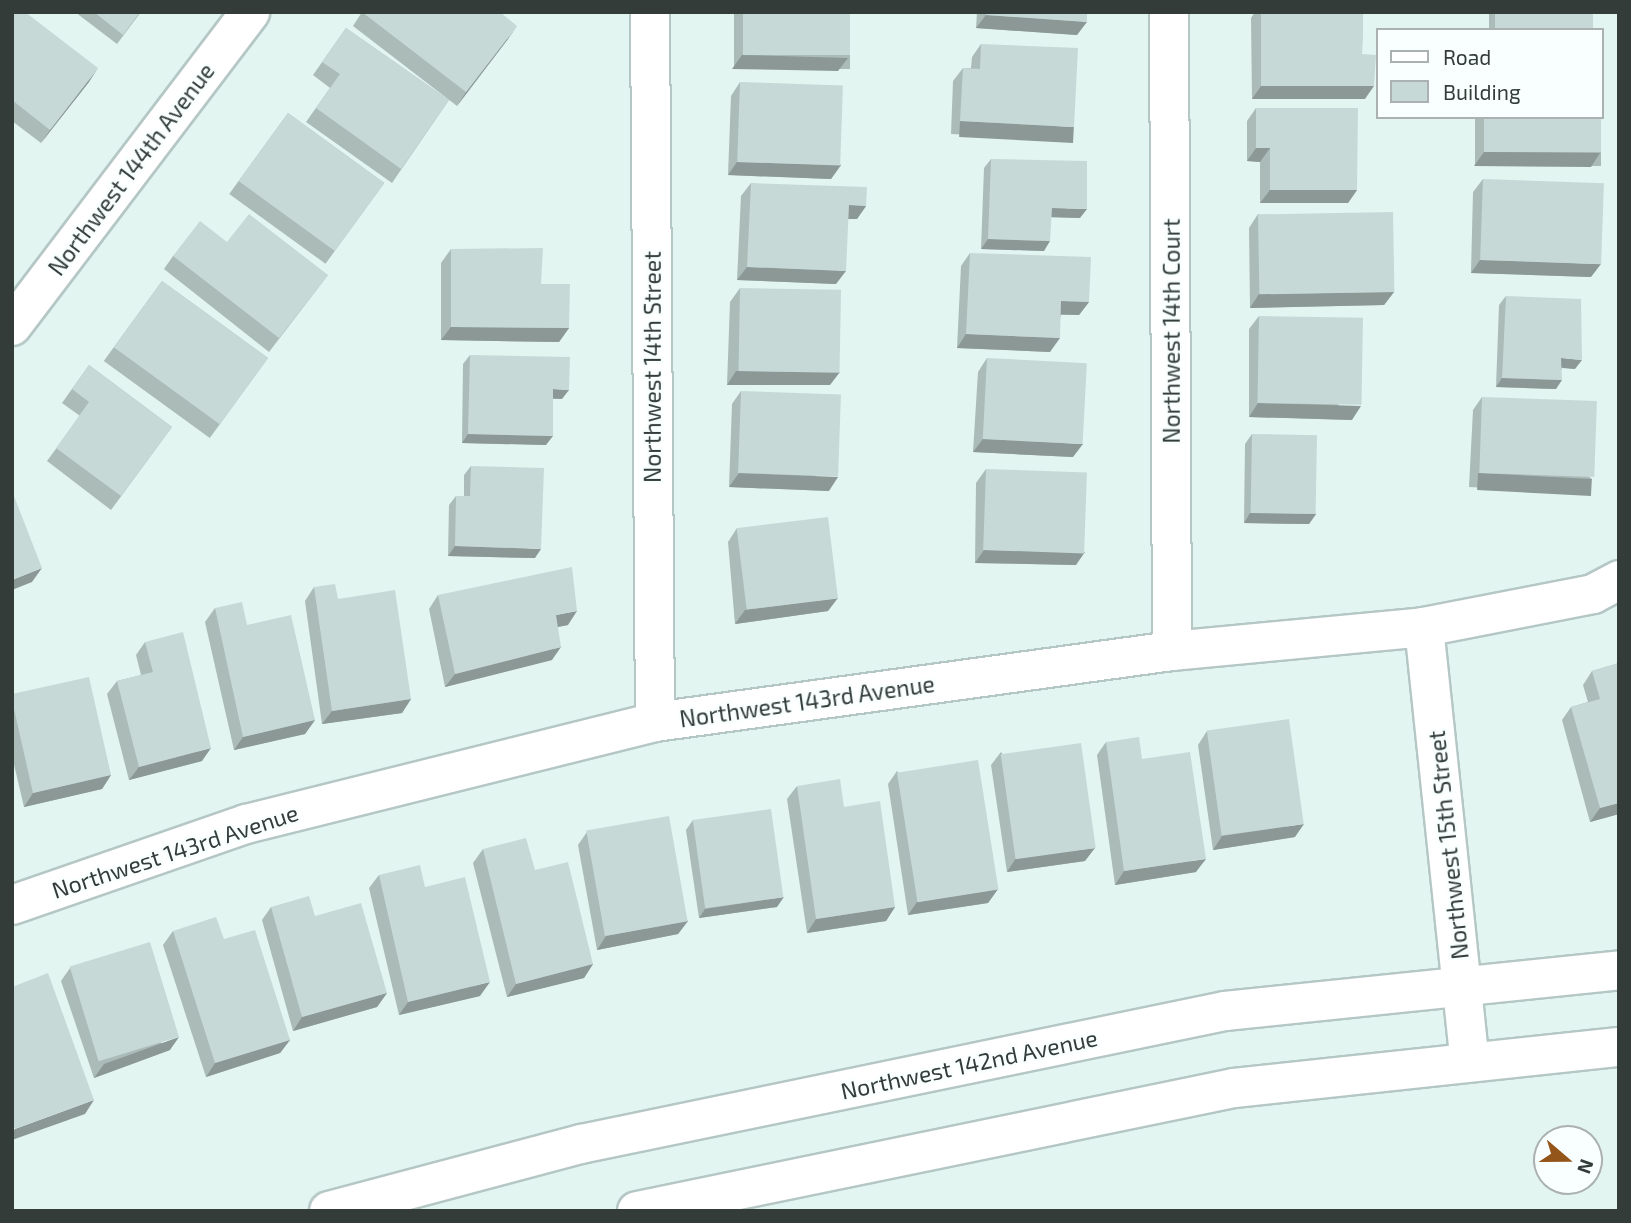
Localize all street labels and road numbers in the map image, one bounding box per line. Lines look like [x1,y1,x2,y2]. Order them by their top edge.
street label: Northwest 144th Avenue [42,57,220,281]
street label: Northwest 14th Court [1157,218,1185,444]
street label: Northwest 14th Street [638,251,666,483]
street label: Northwest 143rd Avenue [677,669,937,733]
street label: Northwest 15th Street [1422,729,1474,961]
street label: Northwest 143rd Avenue [48,798,302,904]
street label: Northwest 142nd Avenue [838,1023,1100,1105]

